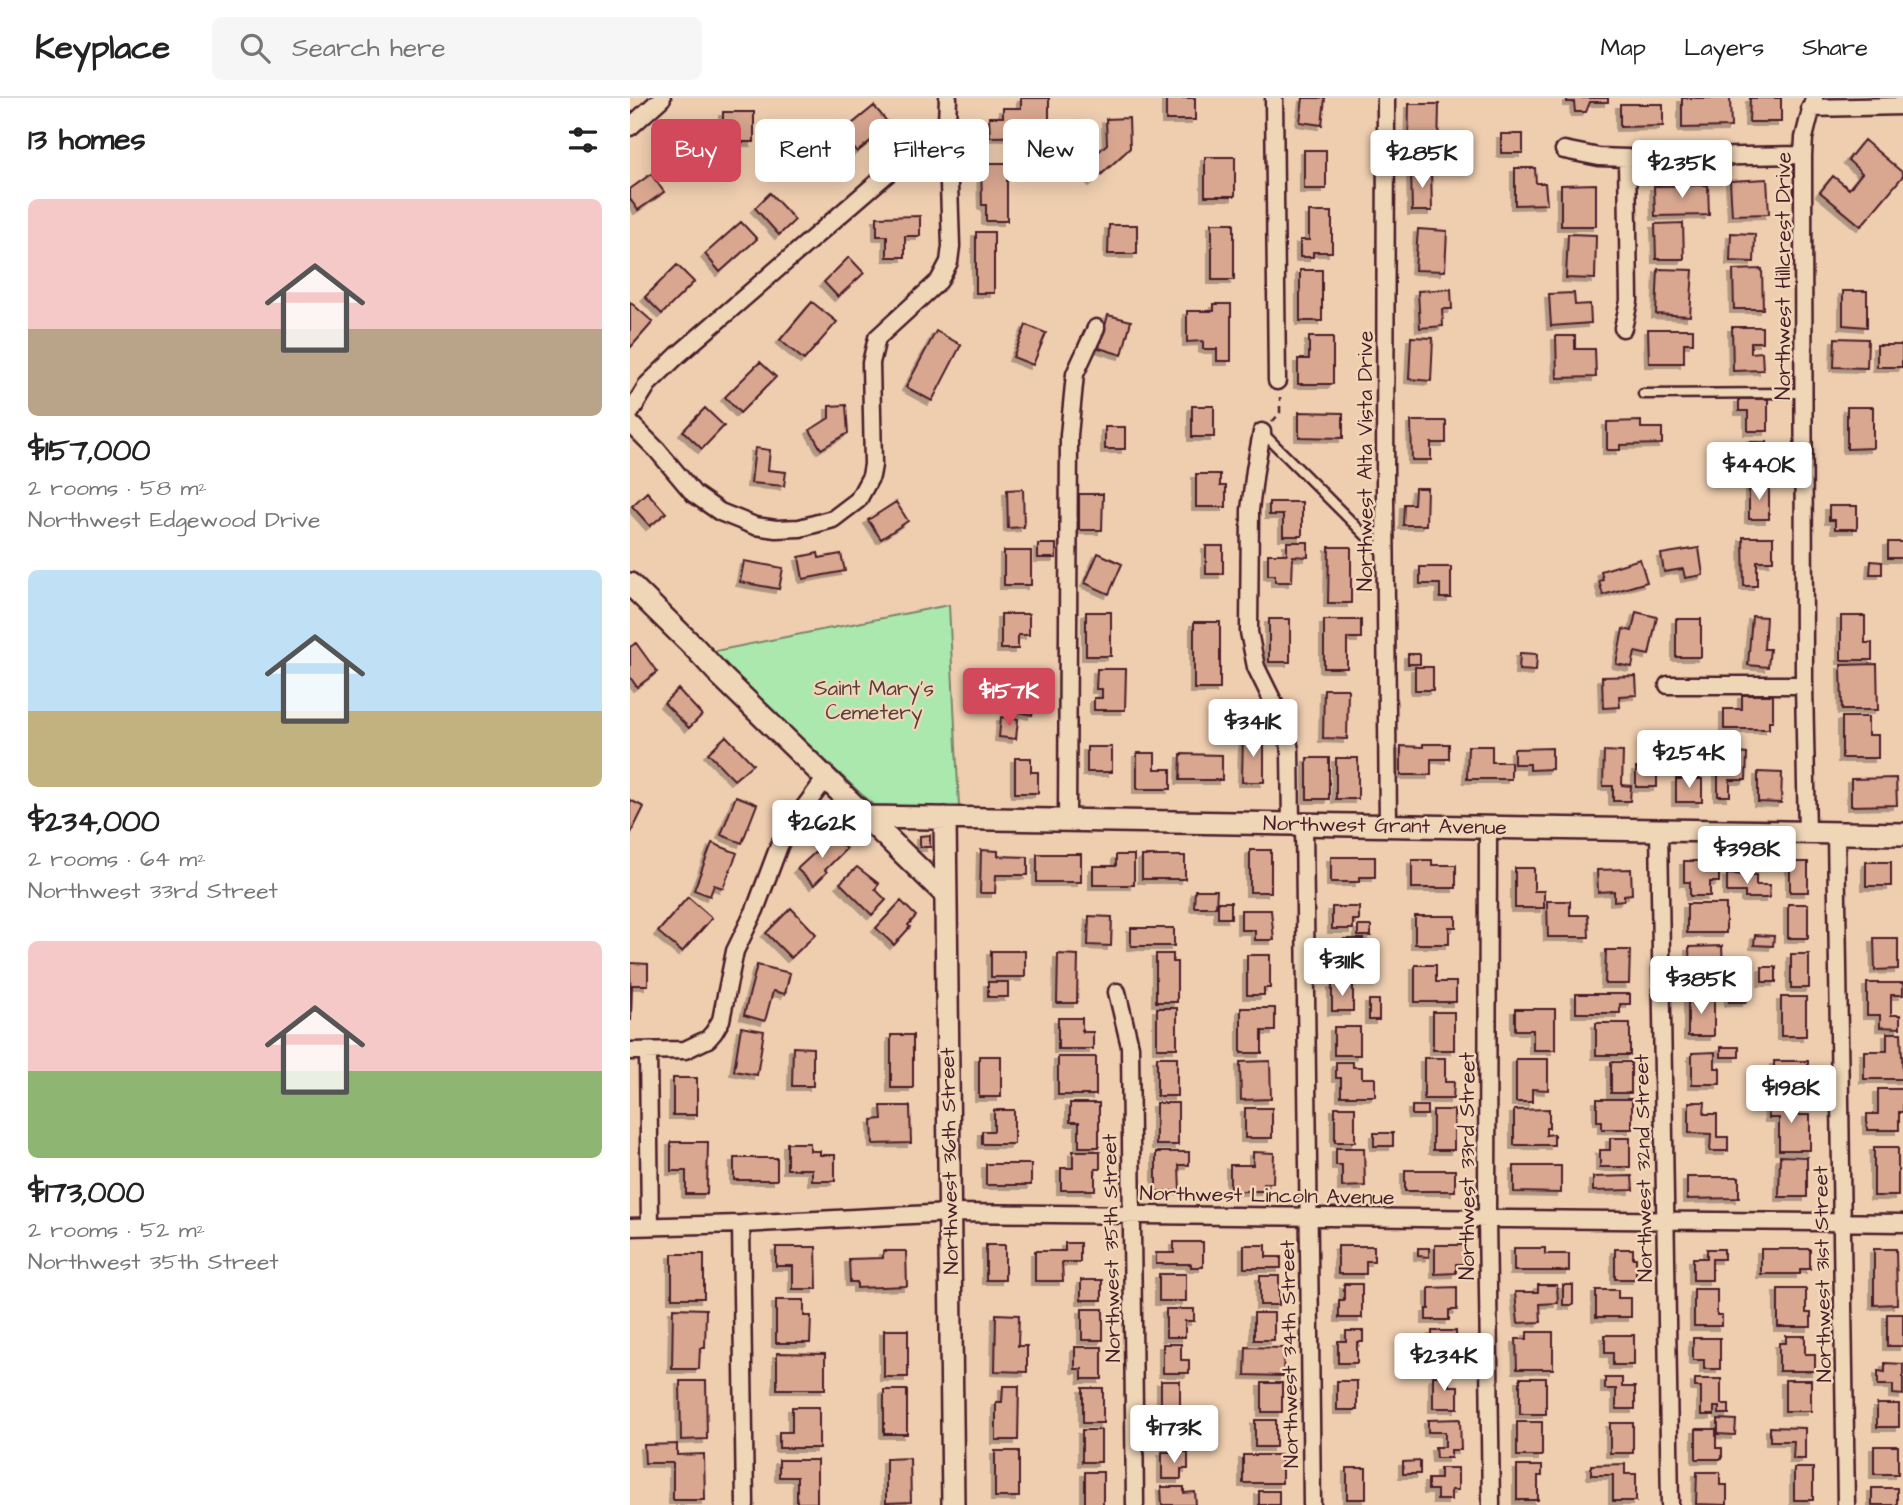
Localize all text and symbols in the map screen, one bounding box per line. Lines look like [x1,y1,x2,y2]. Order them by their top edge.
search box [212,17,702,80]
text: Keyplace [35,25,170,71]
icon: search [236,29,274,67]
text: Search here [292,30,445,66]
text: Map [1601,31,1646,65]
text: Layers [1684,31,1764,65]
text: Share [1802,31,1868,65]
text: 13 homes [28,119,145,161]
chip: Buy [651,119,741,182]
chip: Rent [755,119,855,182]
chip: Filters [869,119,989,182]
chip: New [1003,119,1099,182]
icon: filters [564,121,602,159]
pin: $285K [1373,130,1471,190]
text: $285K [1386,137,1458,169]
pin: $235K [1633,140,1731,200]
text: $235K [1648,147,1716,179]
street label: Northwest Hillcrest Drive [1769,152,1798,400]
icon: home [252,245,378,371]
street label: Northwest Alta Vista Drive [1351,331,1380,591]
text: $157,000 [28,430,150,472]
pin: $440K [1710,442,1808,502]
text: $440K [1723,449,1795,481]
text: 2 rooms · 58 m² [28,472,207,504]
text: Northwest Edgewood Drive [28,504,320,536]
icon: home [252,616,378,742]
pin: $157K [960,668,1058,728]
park label: Saint Mary's Cemetery [814,674,934,729]
text: $157K [979,675,1039,707]
pin: $341K [1204,700,1302,759]
text: $341K [1224,706,1282,738]
pin: $254K [1640,730,1738,790]
text: $254K [1653,737,1725,769]
pin: $262K [773,800,871,860]
text: $234,000 [28,801,160,843]
text: $262K [788,807,856,839]
street label: Northwest Grant Avenue [1263,809,1507,842]
pin: $398K [1698,826,1796,886]
text: $398K [1714,833,1780,865]
text: 2 rooms · 64 m² [28,843,206,875]
text: Northwest 33rd Street [28,875,278,907]
pin: $311K [1293,939,1391,998]
text: $311K [1320,945,1364,977]
pin: $385K [1652,956,1750,1016]
text: $385K [1666,963,1736,995]
icon: home [252,987,378,1113]
street label: Northwest 36th Street [933,1047,966,1275]
street label: Northwest 33rd Street [1453,1051,1482,1280]
street label: Northwest 32nd Street [1627,1053,1660,1282]
pin: $198K [1742,1066,1840,1125]
text: $198K [1762,1072,1820,1104]
street label: Northwest 35th Street [1095,1133,1128,1363]
street label: Northwest 31st Street [1806,1165,1839,1383]
text: $173,000 [28,1172,144,1214]
street label: Northwest Lincoln Avenue [1139,1179,1395,1212]
text: 2 rooms · 52 m² [28,1214,205,1246]
street label: Northwest 34th Street [1273,1239,1306,1468]
text: Northwest 35th Street [28,1246,279,1278]
pin: $234K [1395,1334,1493,1393]
text: $234K [1410,1340,1478,1372]
pin: $173K [1125,1406,1223,1465]
text: $173K [1146,1412,1202,1444]

